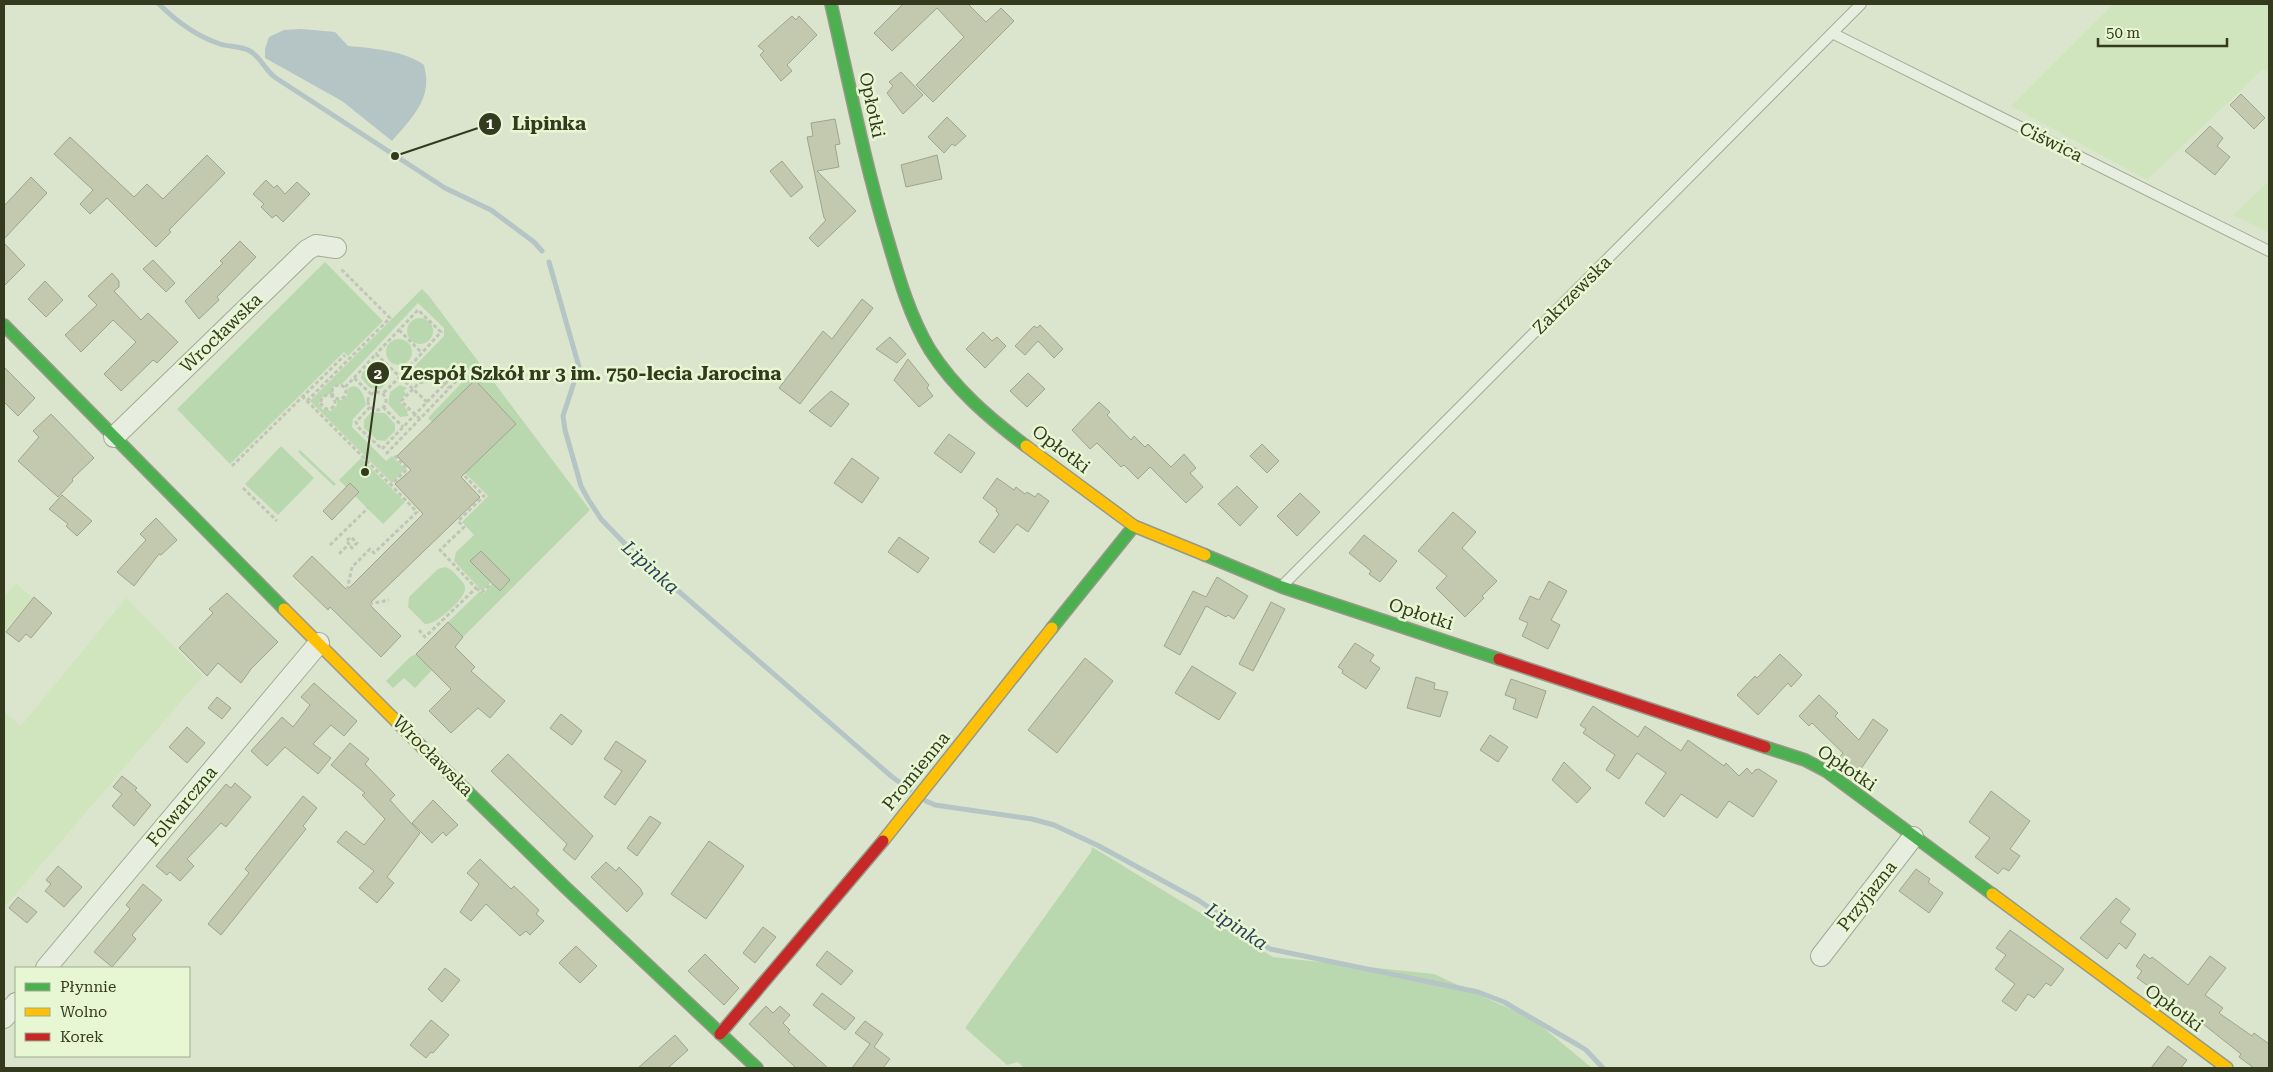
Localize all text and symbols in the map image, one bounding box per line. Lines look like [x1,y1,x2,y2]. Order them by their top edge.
scale bar [2098,15,2227,47]
text: 50 m [2106,24,2141,42]
street label: Opłotki [855,70,890,140]
callout: Lipinka [477,107,596,141]
text: Lipinka [512,112,586,135]
text: 1 [486,115,495,133]
street label: Ciświca [2016,117,2087,166]
street label: Zakrzewska [1528,251,1615,338]
street label: Wrocławska [176,288,266,377]
callout: Zespół Szkół nr 3 im. 750-lecia Jarocina [366,356,792,390]
text: Zespół Szkół nr 3 im. 750-lecia Jarocina [401,362,781,385]
text: 2 [374,365,382,383]
street label: Opłotki [1028,420,1094,477]
water label: Lipinka [617,535,684,599]
street label: Opłotki [1386,593,1456,634]
street label: Wrocławska [389,711,478,800]
street label: Promienna [878,727,954,814]
street label: Opłotki [1814,740,1881,795]
street label: Folwarczna [142,761,221,850]
street label: Przyjazna [1833,856,1901,935]
water label: Lipinka [1201,897,1272,955]
legend [15,967,190,1057]
text: Płynnie [60,978,116,996]
street label: Opłotki [2141,979,2208,1036]
text: Wolno [60,1003,107,1021]
text: Korek [60,1028,104,1046]

